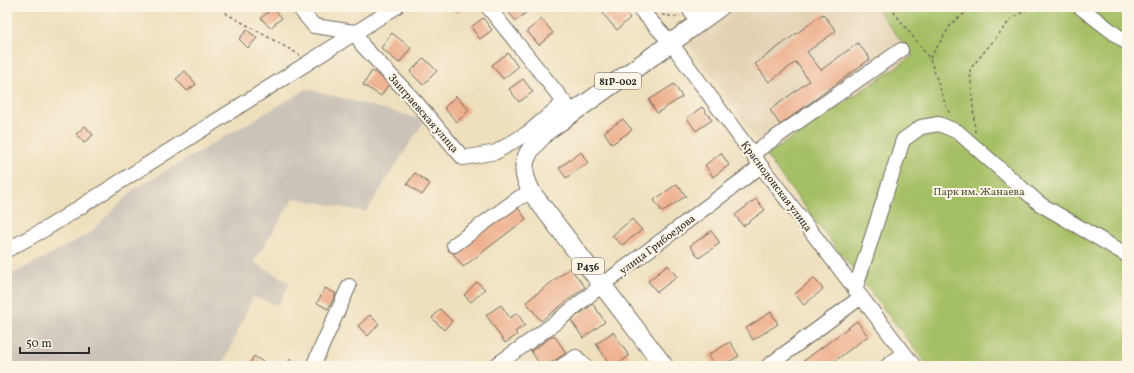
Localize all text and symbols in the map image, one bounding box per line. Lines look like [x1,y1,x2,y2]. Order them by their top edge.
street label: Заиграевская улица [384,71,462,157]
road number: 81Р-002 [595,73,641,89]
street label: Краснодонская улица [737,138,815,236]
park label: Парк им. Жанаева [933,185,1025,200]
street label: улица Грибоедова [617,211,699,279]
road number: P436 [572,258,604,274]
scale bar [20,329,89,355]
text: 50 m [26,336,52,352]

